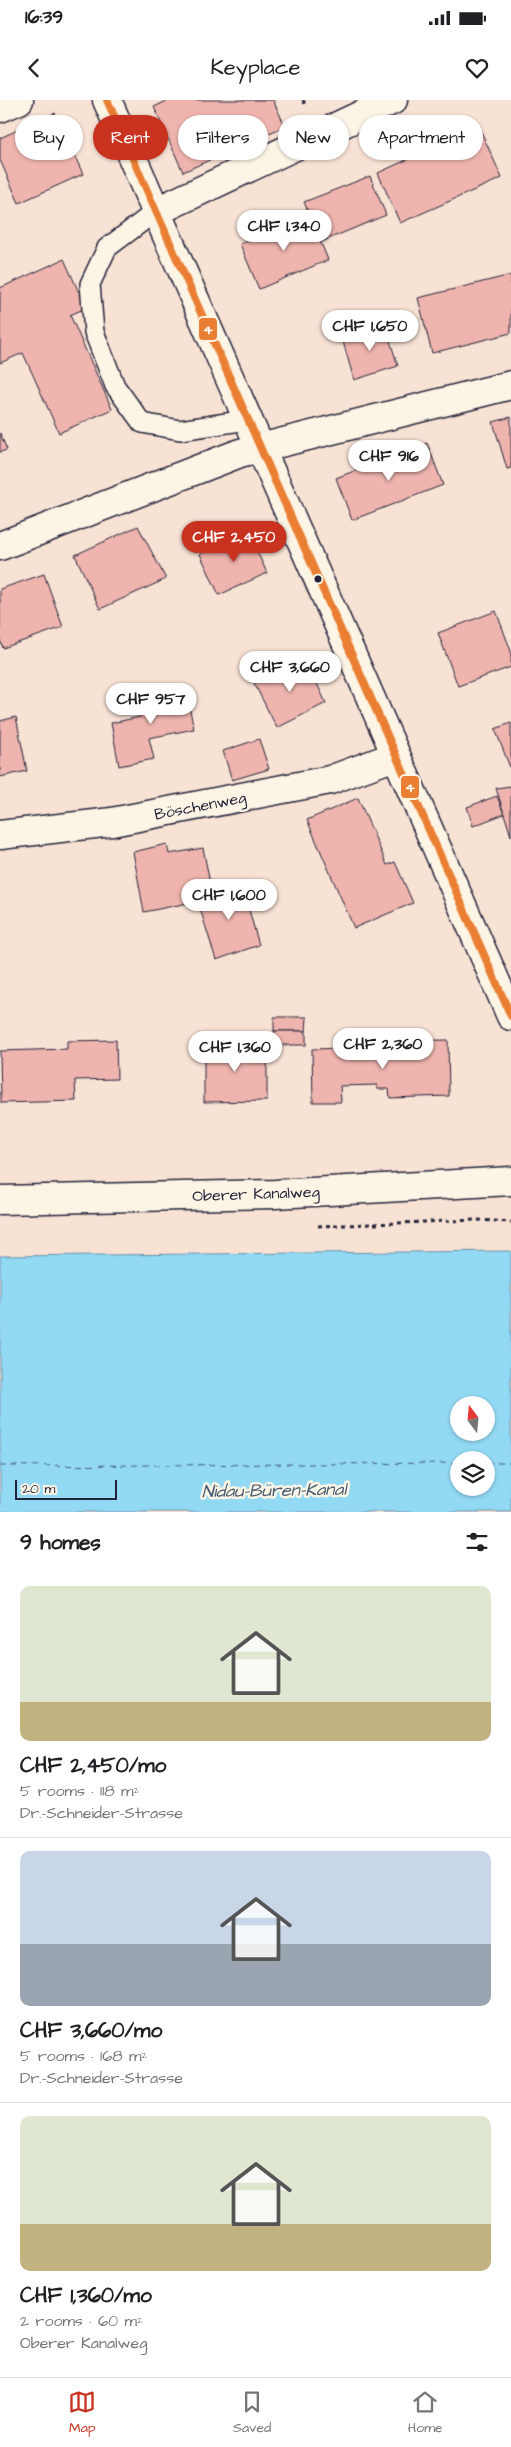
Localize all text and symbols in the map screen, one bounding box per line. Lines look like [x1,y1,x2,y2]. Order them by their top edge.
text: 16:39 [25,4,63,31]
text: Keyplace [210,52,301,83]
icon: back [20,54,48,82]
icon: heart [463,54,491,82]
chip: Buy [15,115,83,160]
chip: Rent [93,115,168,160]
chip: Filters [178,115,268,160]
chip: New [278,115,349,160]
chip: Apartment [359,115,483,160]
pin: CHF 1,340 [227,210,341,252]
text: CHF 1,340 [248,215,320,237]
pin: CHF 1,650 [313,310,427,352]
text: CHF 1,650 [333,315,407,337]
line badge: 4 [198,317,218,341]
text: 4 [203,320,213,340]
pin: CHF 916 [343,440,435,482]
text: CHF 916 [359,445,419,467]
pin: CHF 2,450 [177,520,291,563]
text: CHF 2,450 [193,526,275,548]
unlabelled marker [313,574,323,584]
pin: CHF 3,660 [233,650,347,693]
text: CHF 3,660 [250,656,330,678]
pin: CHF 957 [105,682,197,725]
text: CHF 957 [117,688,185,710]
line badge: 4 [400,775,420,799]
text: 4 [405,778,415,798]
street label: Böschenweg [152,786,248,827]
pin: CHF 1,600 [172,878,286,921]
text: CHF 1,600 [192,884,266,906]
pin: CHF 2,360 [326,1028,440,1070]
pin: CHF 1,360 [178,1030,292,1073]
text: CHF 2,360 [344,1033,422,1055]
text: CHF 1,360 [199,1036,271,1058]
street label: Oberer Kanalweg [192,1181,320,1208]
north arrow [450,1396,495,1441]
map controls [450,1396,495,1496]
button: layers [450,1451,495,1496]
scale bar [15,1477,118,1500]
water label: Nidau-Büren-Kanal [202,1477,349,1504]
text: 20 m [22,1479,55,1499]
text: 9 homes [20,1528,101,1557]
icon: filters [463,1528,491,1556]
icon: home [211,1618,301,1708]
text: CHF 2,450/mo [20,1751,166,1780]
text: 5 rooms · 118 m² [20,1780,139,1802]
text: Dr.-Schneider-Strasse [20,1802,183,1824]
icon: home [211,1884,301,1974]
text: CHF 3,660/mo [20,2016,162,2045]
text: 5 rooms · 168 m² [20,2045,147,2067]
text: Dr.-Schneider-Strasse [20,2067,183,2089]
icon: home [211,2149,301,2239]
text: CHF 1,360/mo [20,2281,152,2310]
text: 2 rooms · 60 m² [20,2310,143,2332]
text: Oberer Kanalweg [20,2332,147,2354]
tab: Map [68,2388,96,2438]
tab: Saved [233,2388,271,2438]
tab: Home [408,2388,443,2438]

